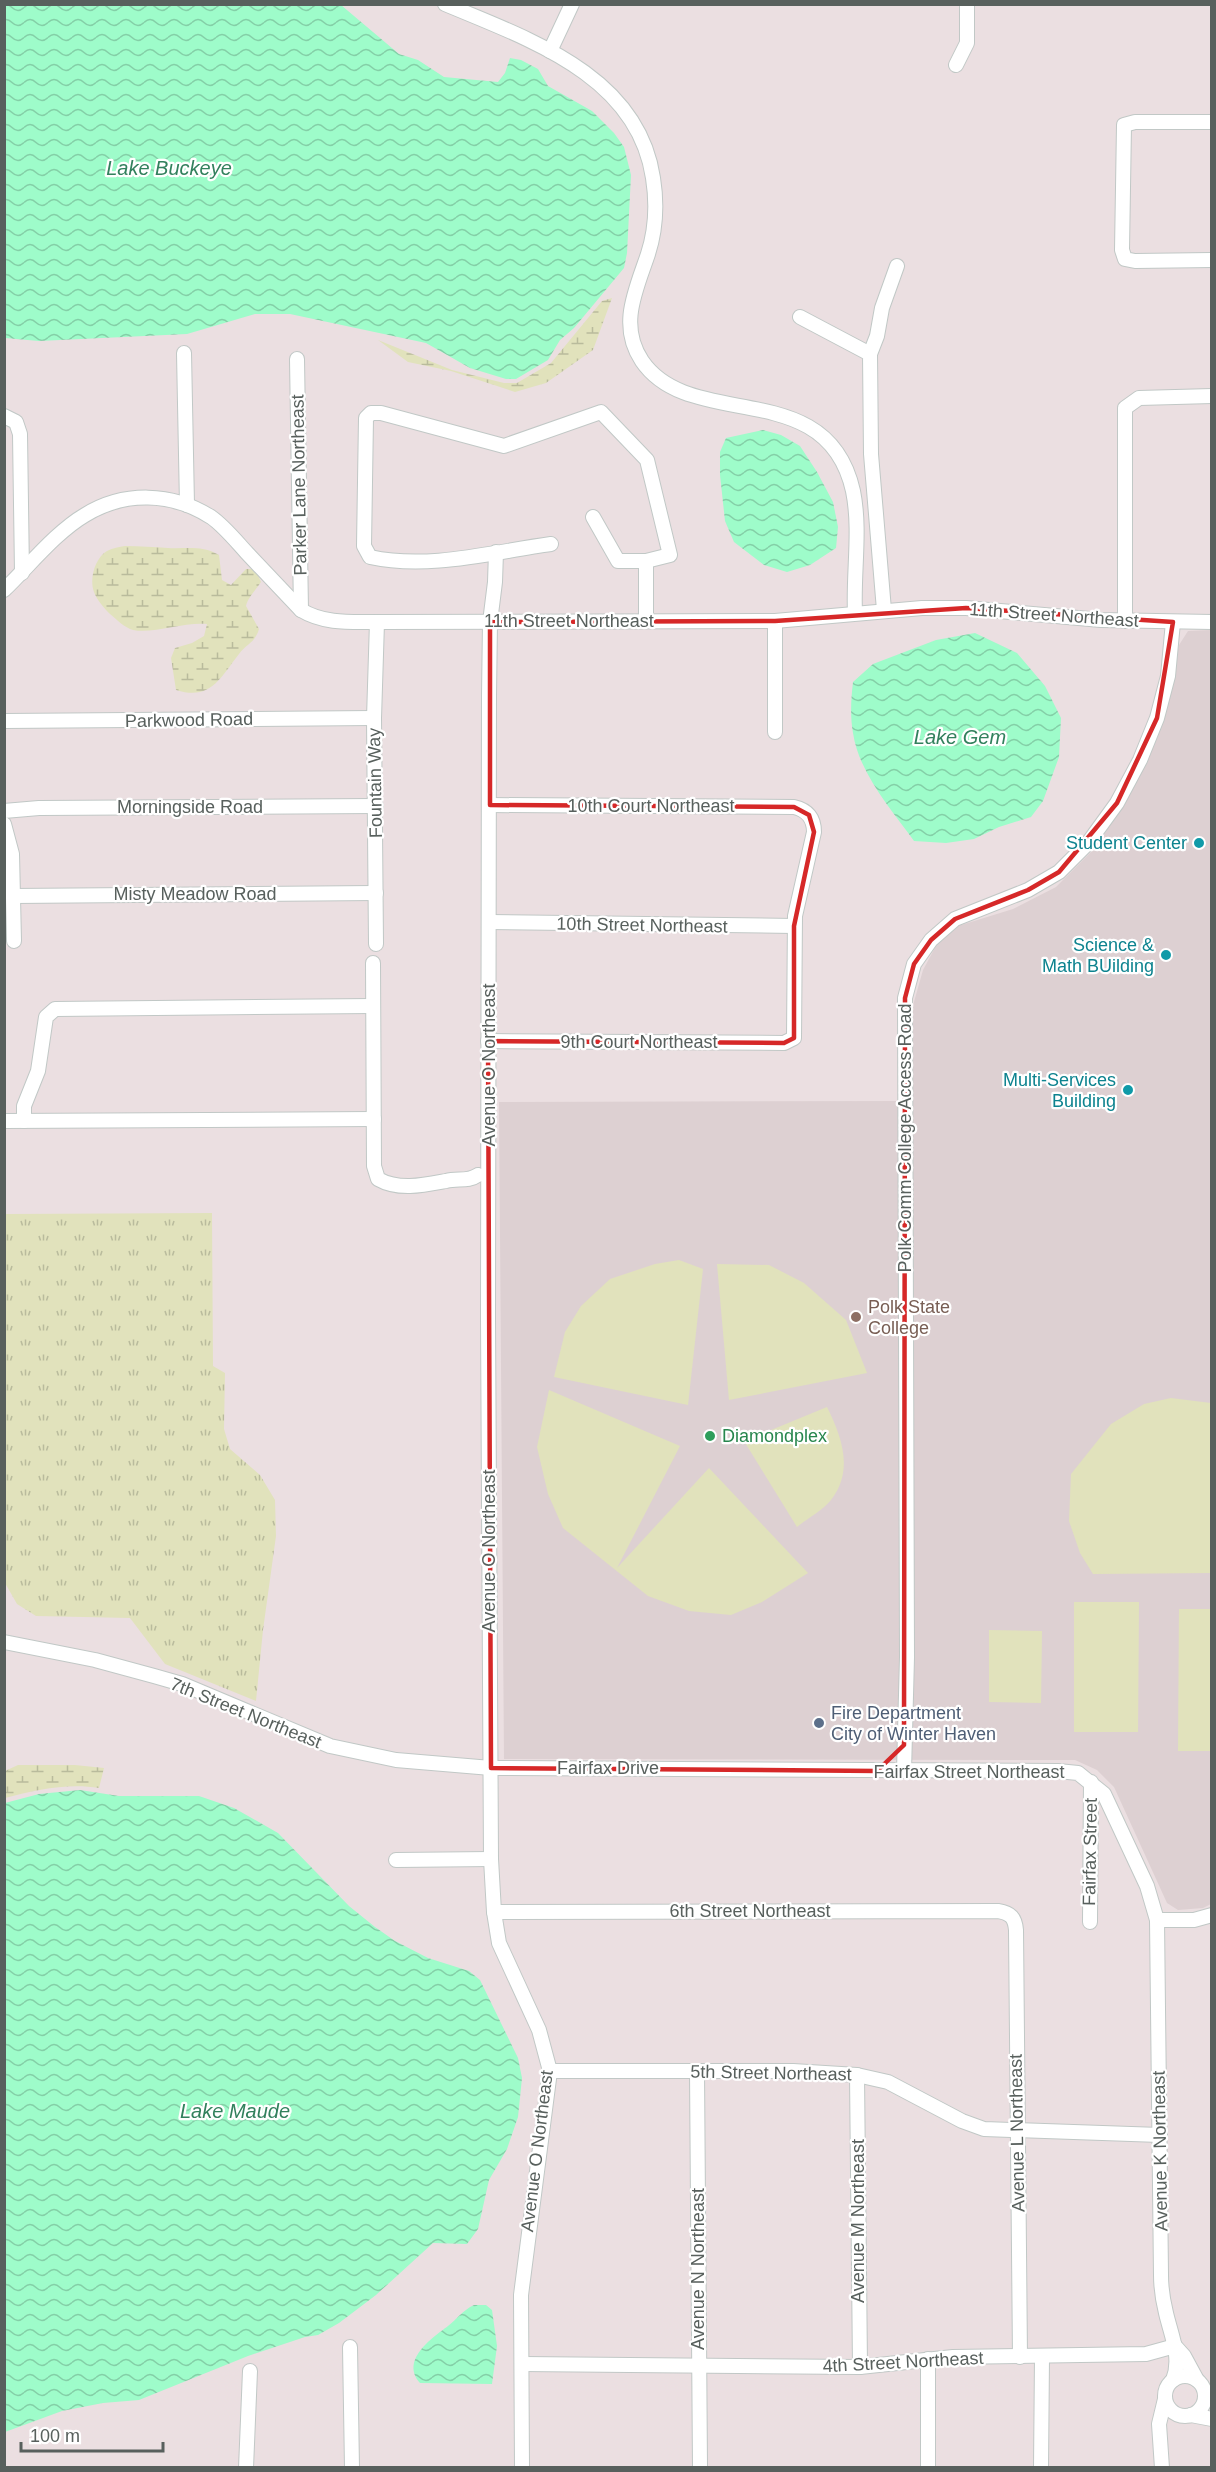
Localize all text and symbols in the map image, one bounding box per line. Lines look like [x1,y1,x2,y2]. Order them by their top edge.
water label: Lake Buckeye [106,157,232,179]
street label: Parker Lane Northeast [287,394,311,576]
street label: 11th Street Northeast [969,599,1139,631]
street label: 11th Street Northeast [484,611,654,631]
street label: Parkwood Road [125,709,253,731]
water label: Lake Gem [914,726,1006,748]
street label: Fountain Way [364,728,386,838]
street label: 10th Court Northeast [567,796,735,816]
street label: Morningside Road [117,797,263,817]
place label: Student Center [1066,833,1187,853]
marker: Student Center [1192,836,1206,850]
street label: Misty Meadow Road [113,884,277,904]
street label: 10th Street Northeast [556,914,728,936]
place label: Science & Math BUilding [1042,935,1154,976]
marker: Science & Math BUilding [1159,948,1173,962]
street label: Avenue O Northeast [479,984,499,1146]
street label: Polk Comm College Access Road [895,1003,915,1273]
street label: 9th Court Northeast [560,1032,718,1052]
place label: Multi-Services Building [1003,1070,1116,1111]
marker: Multi-Services Building [1121,1083,1135,1097]
place label: Polk State College [868,1297,950,1338]
marker: Polk State College [849,1310,863,1324]
place label: Diamondplex [722,1426,827,1446]
marker: Diamondplex [703,1429,717,1443]
street label: Avenue O Northeast [479,1470,499,1632]
street label: 7th Street Northeast [168,1674,324,1752]
place label: Fire Department City of Winter Haven [831,1703,996,1744]
marker: Fire Department City of Winter Haven [812,1716,826,1730]
street label: Fairfax Drive [557,1758,659,1778]
street label: Fairfax Street Northeast [873,1762,1065,1782]
street label: Fairfax Street [1079,1798,1101,1906]
street label: 6th Street Northeast [669,1901,831,1921]
street label: Avenue L Northeast [1006,2054,1028,2212]
street label: 5th Street Northeast [690,2062,852,2084]
street label: Avenue O Northeast [517,2069,557,2233]
street label: Avenue K Northeast [1149,2070,1171,2232]
water label: Lake Maude [180,2100,290,2122]
street label: Avenue M Northeast [848,2139,868,2303]
street label: Avenue N Northeast [688,2188,708,2350]
street label: 4th Street Northeast [822,2348,984,2376]
scale bar [21,2415,164,2453]
text: 100 m [30,2426,80,2446]

